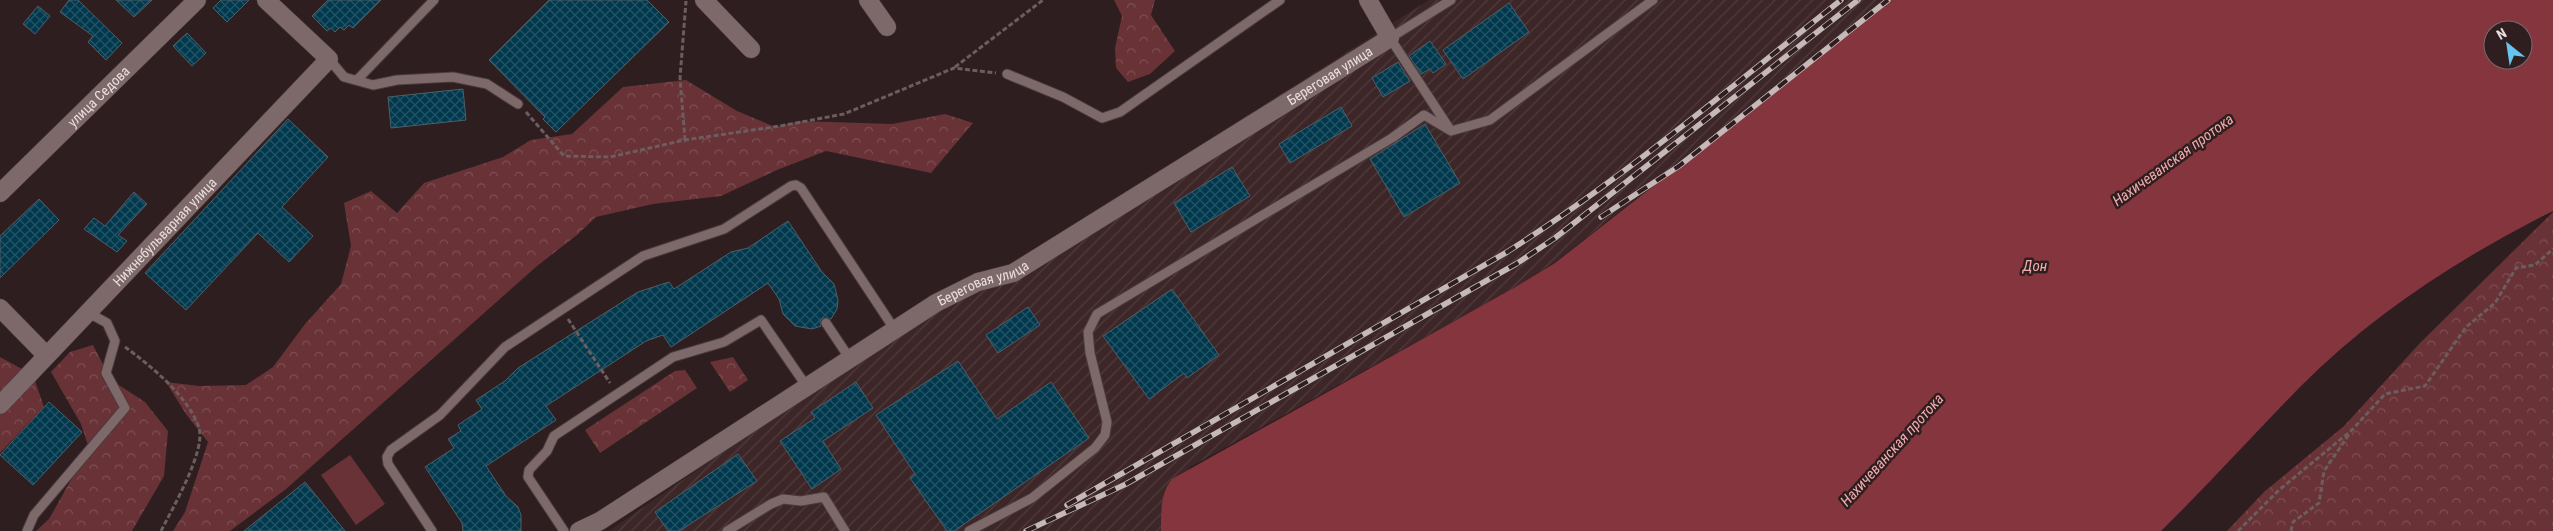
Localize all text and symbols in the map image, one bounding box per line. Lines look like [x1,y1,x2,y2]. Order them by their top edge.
north arrow [2483,20,2533,70]
text: N [2494,25,2509,43]
street label: Береговая улица [1284,43,1375,108]
street label: улица Седова [64,63,133,130]
water label: Нахичеванская протока [2109,110,2237,210]
street label: Нижнебульварная улица [109,174,220,289]
street label: Береговая улица [935,257,1032,309]
water label: Дон [2022,257,2047,275]
water label: Нахичеванская протока [1837,390,1947,510]

